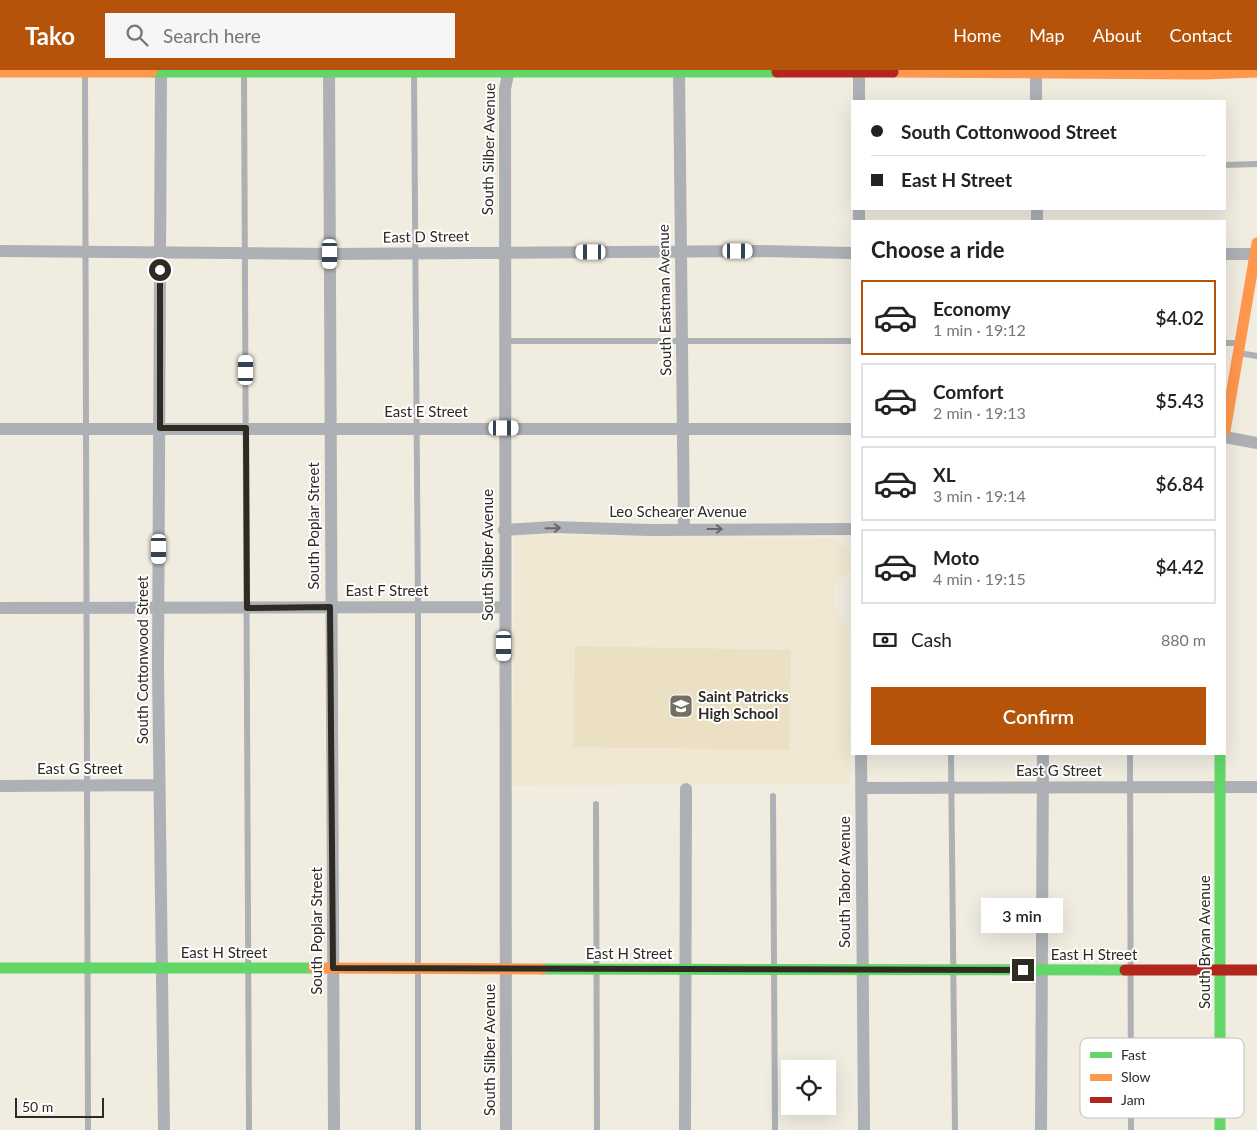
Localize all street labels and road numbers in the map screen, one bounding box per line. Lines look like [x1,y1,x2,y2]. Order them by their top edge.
street label: South Silber Avenue [478,83,498,215]
street label: South Eastman Avenue [654,224,674,376]
street label: East D Street [383,226,470,246]
street label: East E Street [384,402,468,420]
street label: South Poplar Street [304,462,322,590]
street label: South Silber Avenue [478,489,496,621]
street label: Leo Schearer Avenue [609,502,747,520]
street label: South Cottonwood Street [133,575,151,744]
street label: East F Street [345,581,429,599]
street label: East G Street [37,759,124,777]
street label: East G Street [1016,761,1103,779]
street label: South Tabor Avenue [835,816,853,948]
street label: South Poplar Street [307,867,325,995]
street label: South Bryan Avenue [1195,875,1213,1009]
street label: East H Street [181,943,268,961]
street label: East H Street [586,944,673,962]
street label: East H Street [1051,945,1138,963]
street label: South Silber Avenue [480,984,498,1116]

